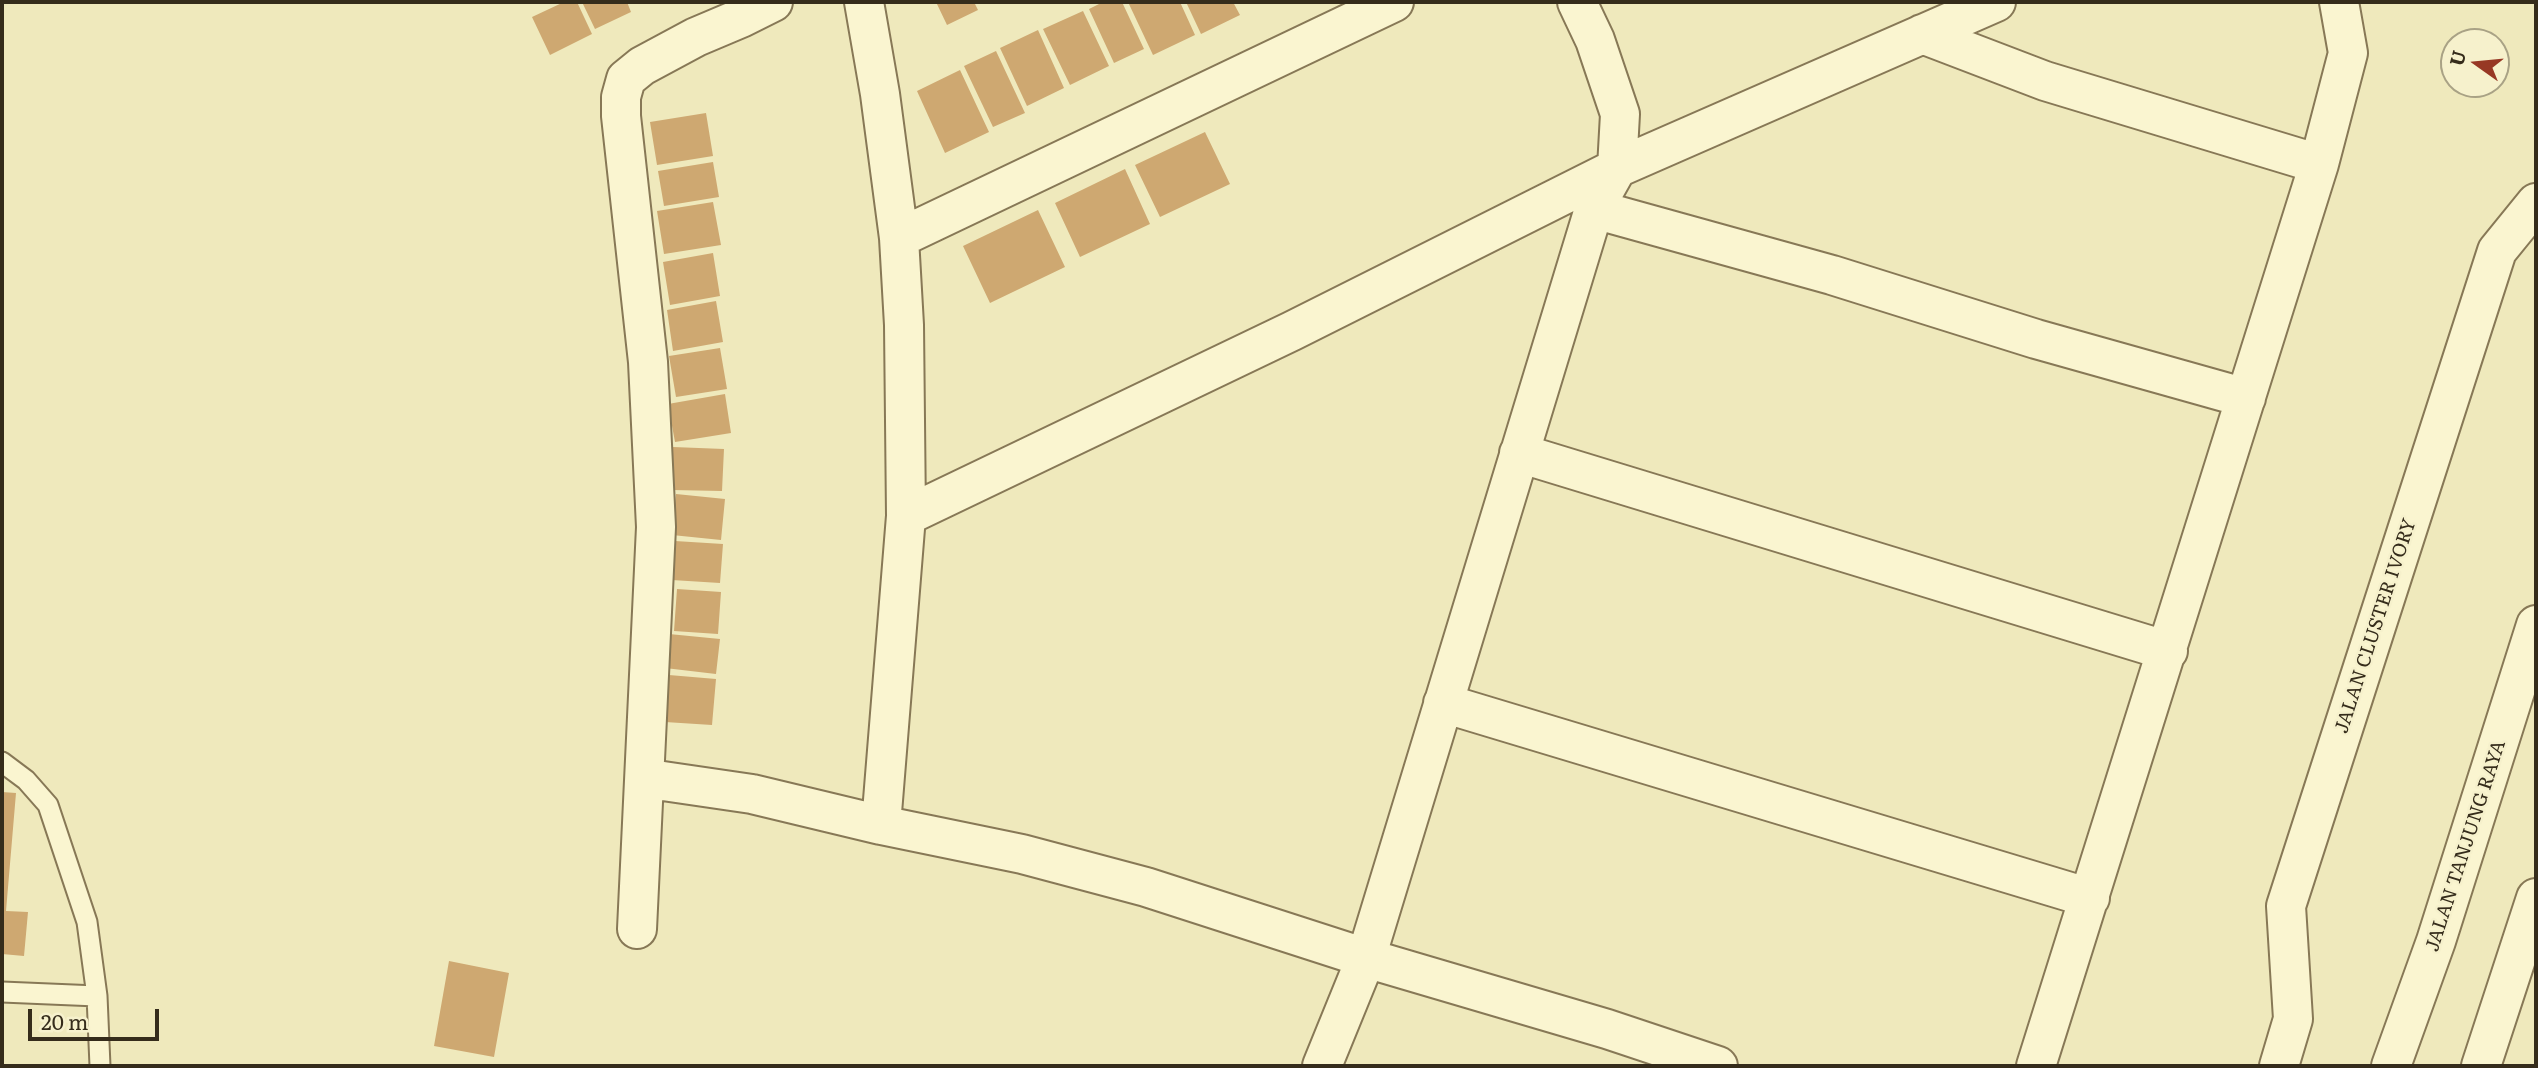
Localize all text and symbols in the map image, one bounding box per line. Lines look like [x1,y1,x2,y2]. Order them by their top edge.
north arrow [2440,28,2510,98]
text: U [2441,47,2472,69]
street label: JALAN CLUSTER IVORY [2330,516,2422,736]
street label: JALAN TANJUNG RAYA [2421,737,2511,955]
scale bar [32,995,163,1038]
text: 20 m [41,1005,88,1036]

